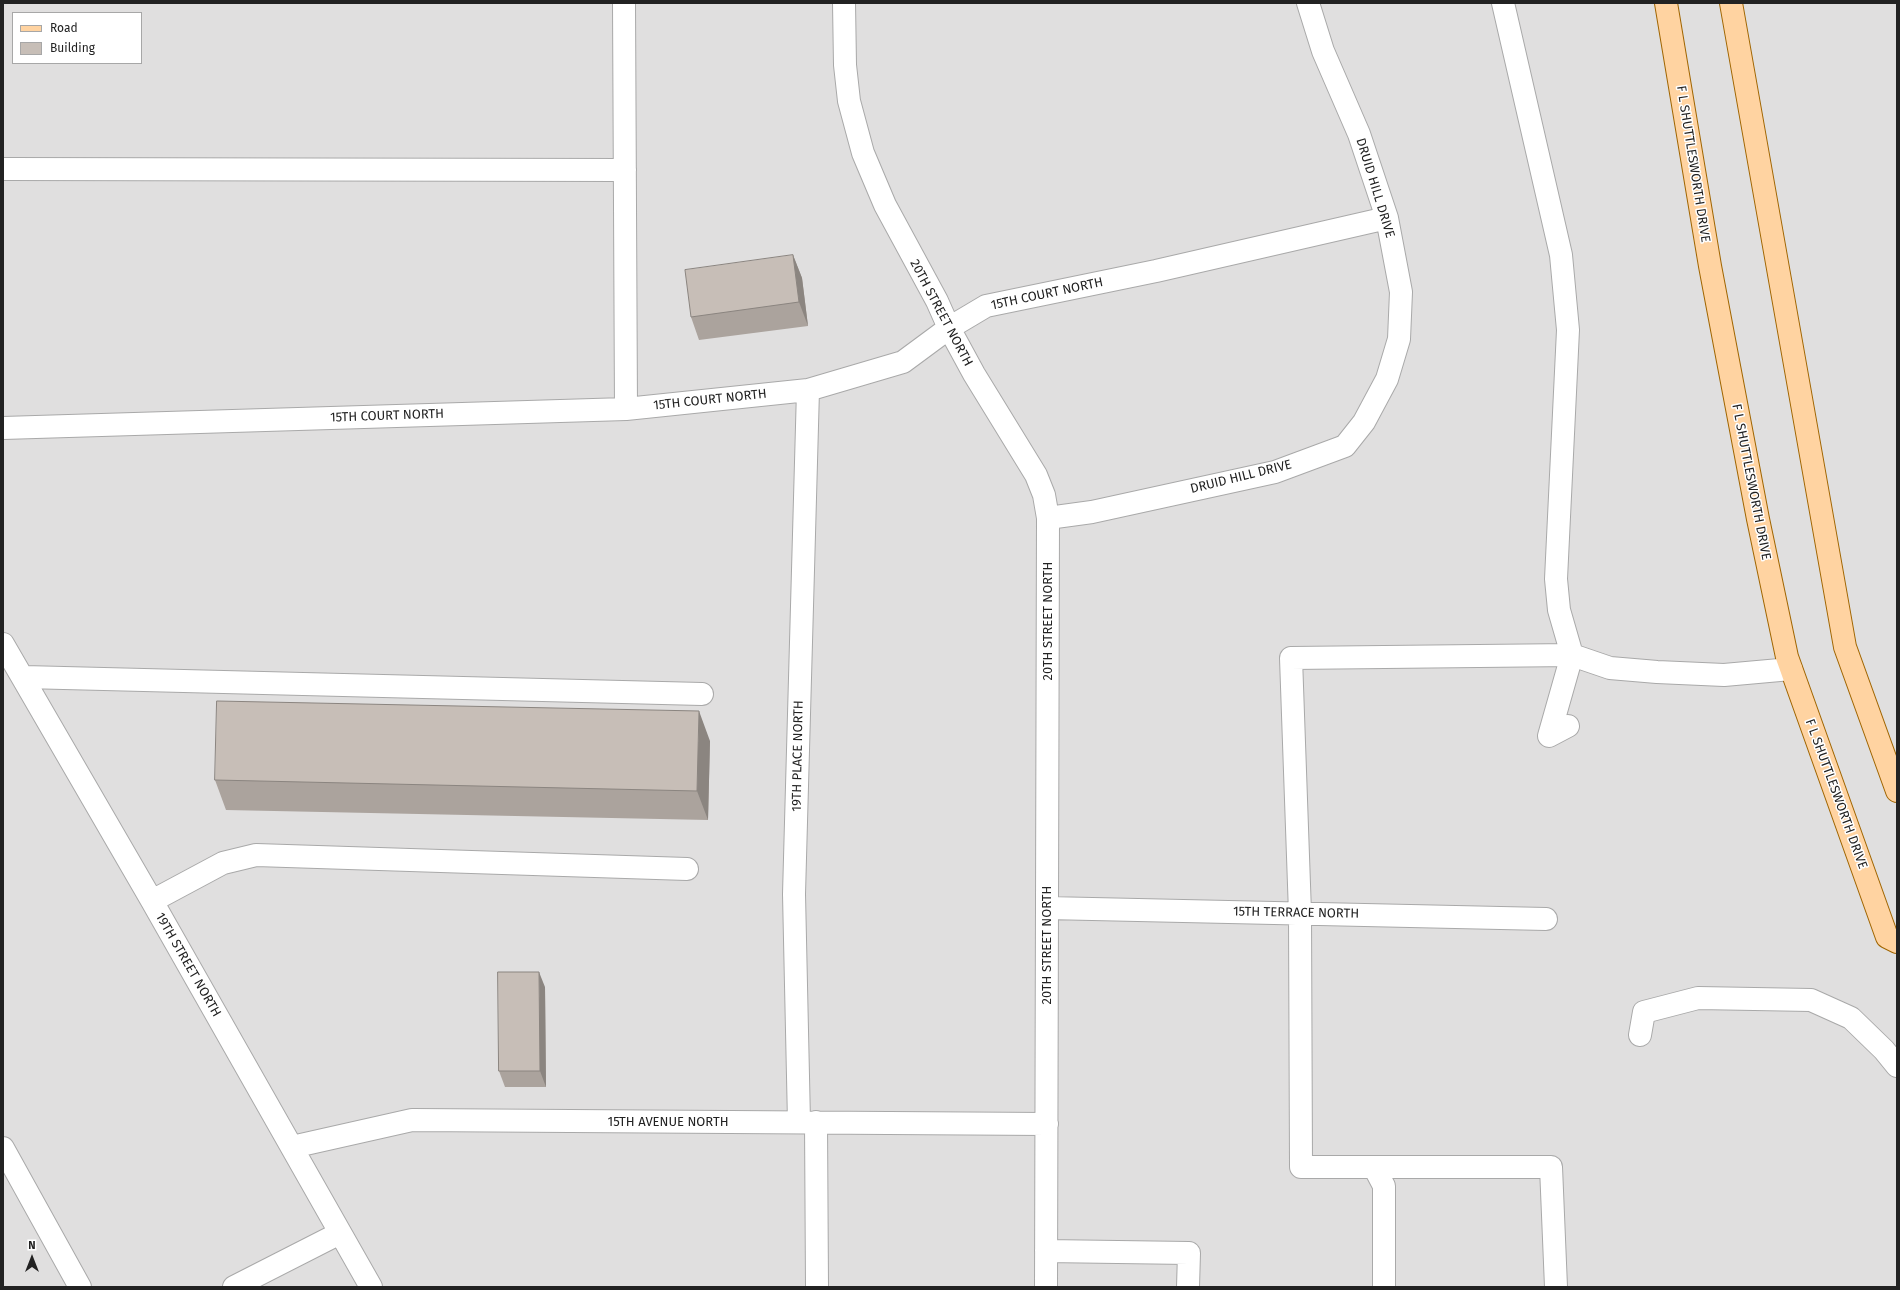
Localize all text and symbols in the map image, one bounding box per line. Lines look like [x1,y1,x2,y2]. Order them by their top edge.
legend [12,12,142,64]
text: Road [50,21,78,35]
text: Building [50,41,95,55]
street label: F L SHUTTLESWORTH DRIVE [1673,84,1713,244]
street label: DRUID HILL DRIVE [1352,136,1398,240]
street label: 20TH STREET NORTH [906,257,976,369]
street label: 15TH COURT NORTH [990,275,1104,313]
street label: 15TH COURT NORTH [652,386,768,414]
street label: F L SHUTTLESWORTH DRIVE [1728,403,1774,561]
street label: 15TH COURT NORTH [330,406,444,426]
street label: DRUID HILL DRIVE [1189,457,1293,497]
street label: 20TH STREET NORTH [1040,562,1056,680]
street label: 19TH PLACE NORTH [789,700,807,812]
street label: F L SHUTTLESWORTH DRIVE [1802,717,1870,871]
street label: 20TH STREET NORTH [1039,886,1055,1004]
street label: 15TH TERRACE NORTH [1233,904,1359,922]
street label: 19TH STREET NORTH [152,910,224,1020]
street label: 15TH AVENUE NORTH [607,1114,729,1130]
north arrow [12,1238,52,1278]
text: N [28,1239,36,1252]

